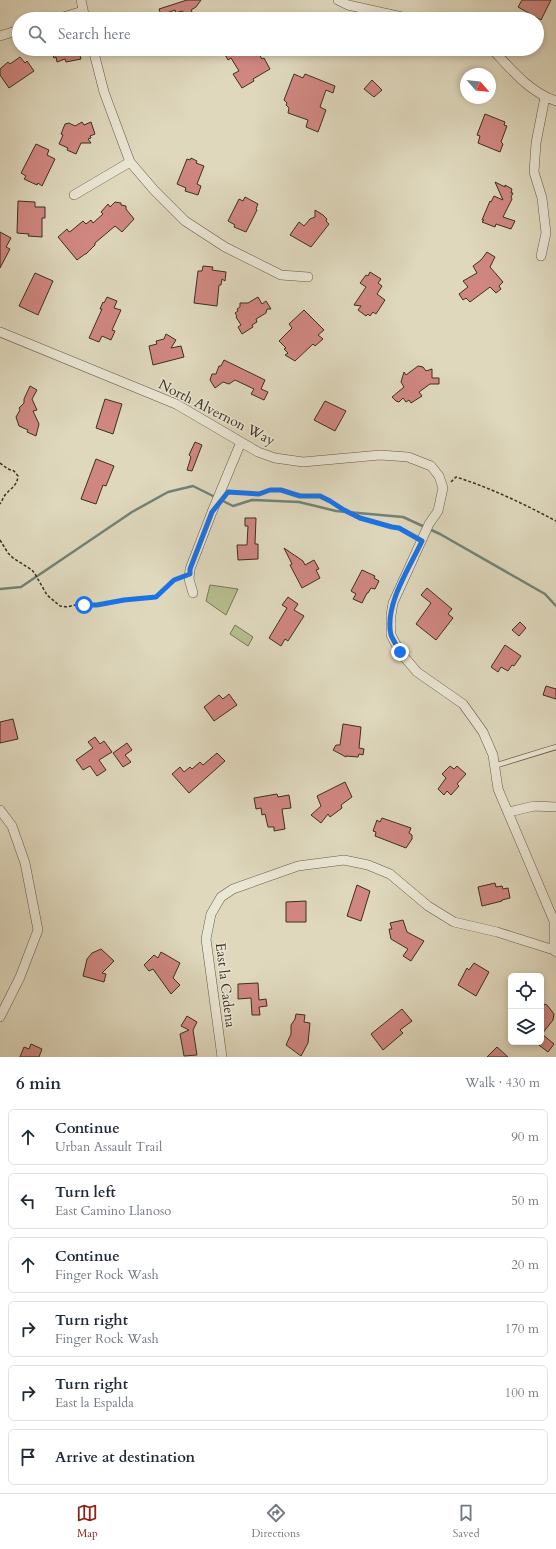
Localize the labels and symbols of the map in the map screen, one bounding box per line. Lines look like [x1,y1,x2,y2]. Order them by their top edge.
north arrow [460,68,496,104]
street label: North Alvernon Way [155,375,279,450]
route start [75,596,93,614]
route end [391,643,409,661]
street label: East la Cadena [211,941,240,1029]

